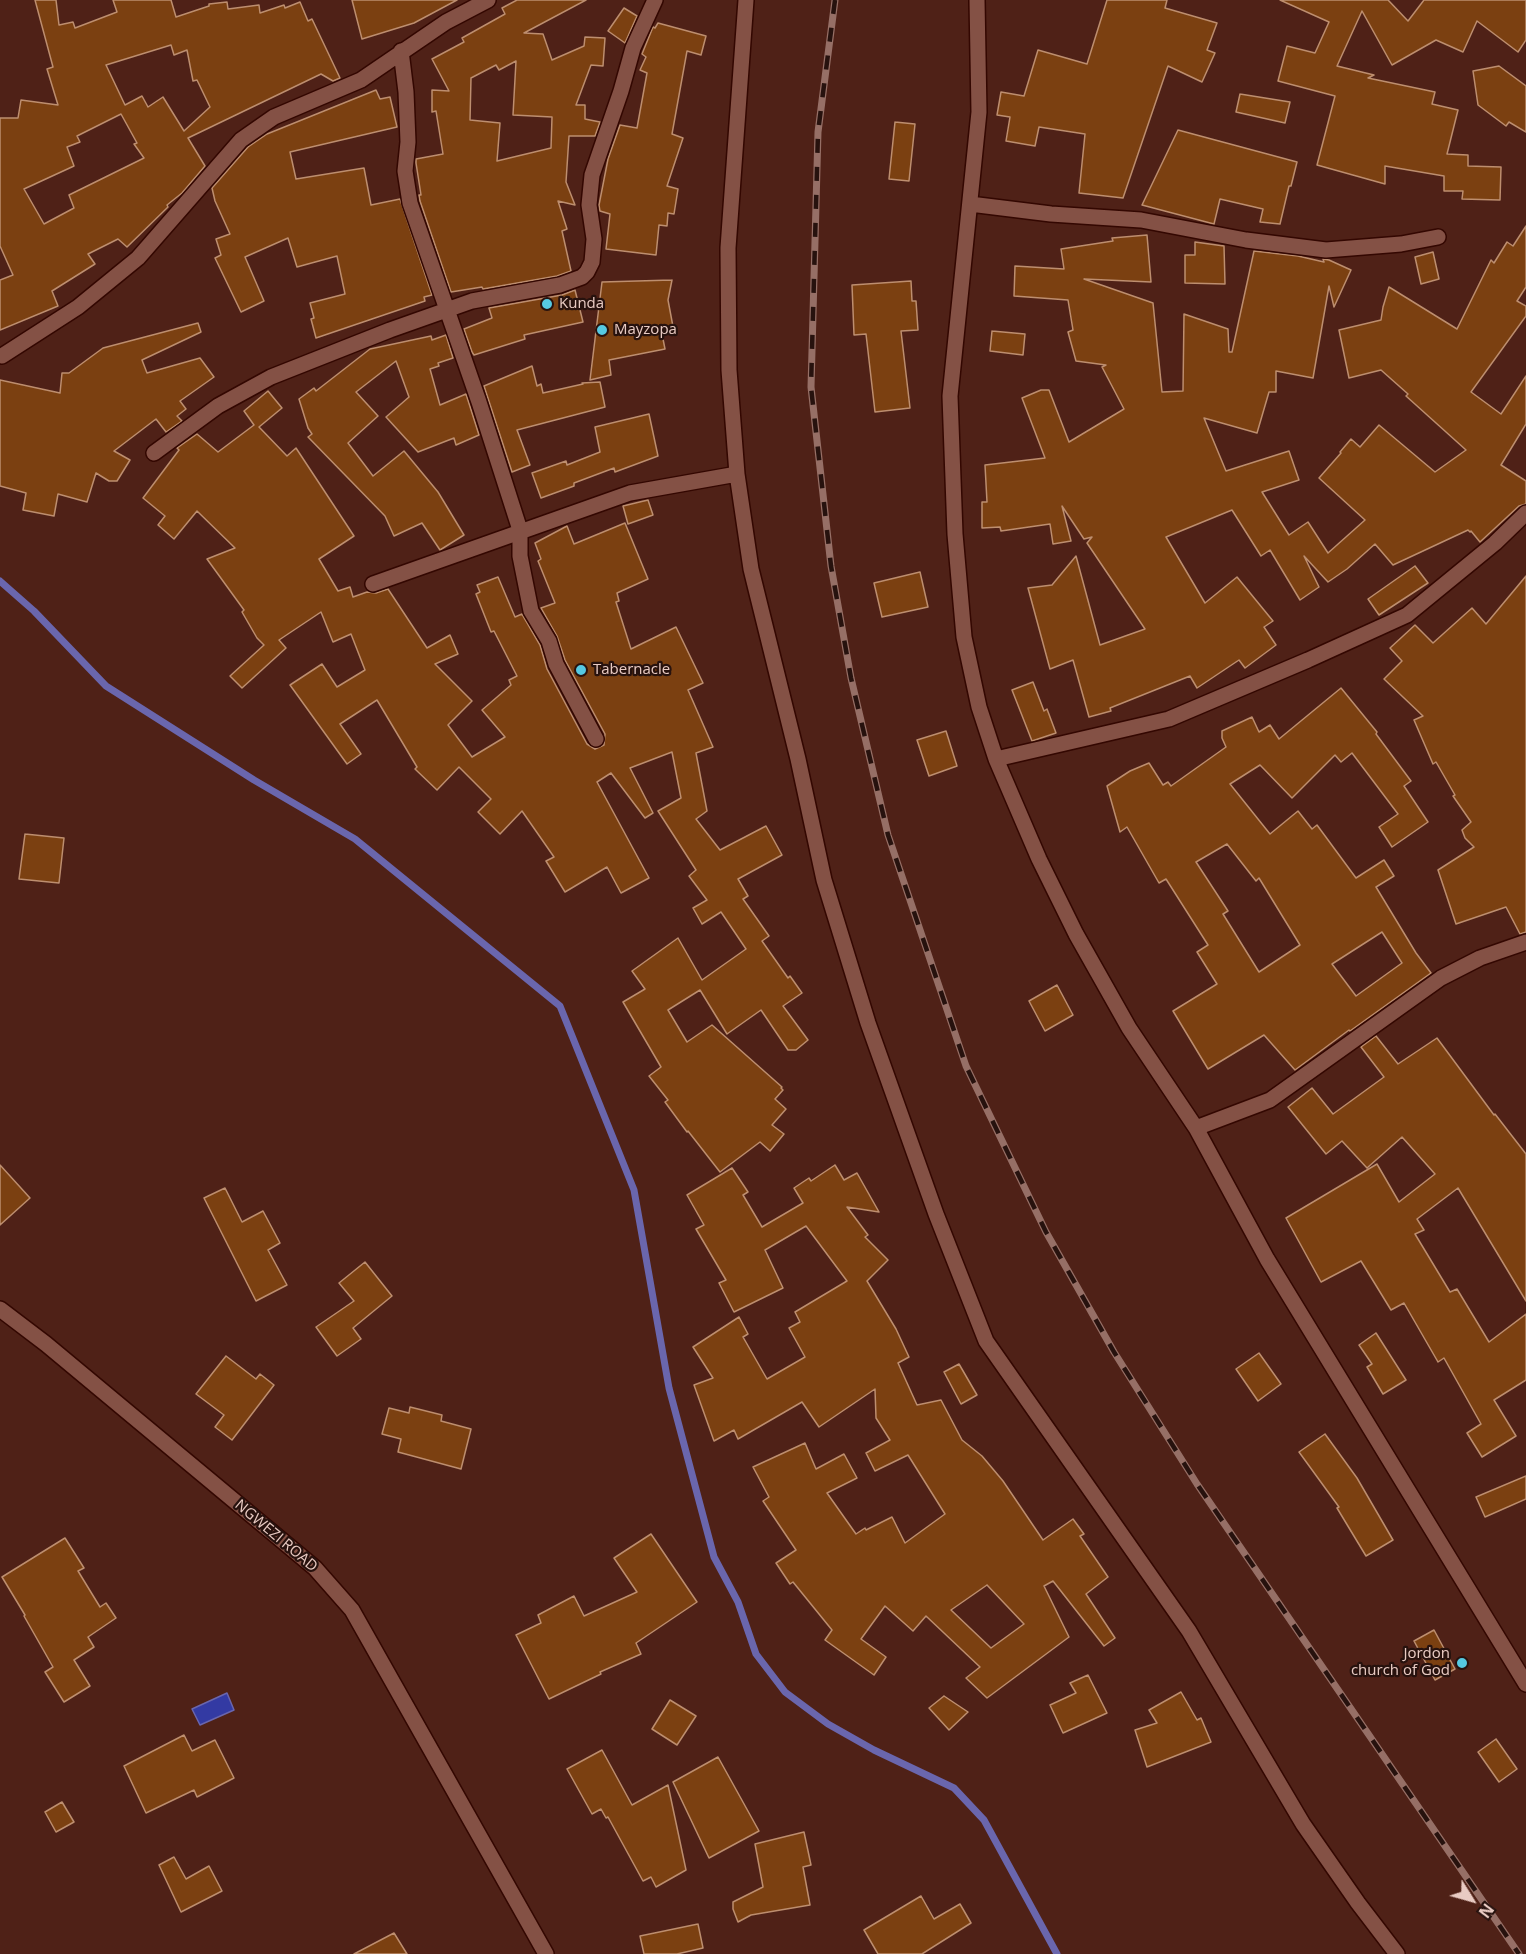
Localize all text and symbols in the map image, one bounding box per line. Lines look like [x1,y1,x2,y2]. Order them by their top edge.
place label: Kunda [559,295,604,313]
marker: Kunda [540,297,554,311]
place label: Mayzopa [614,321,677,339]
marker: Mayzopa [595,323,609,337]
place label: Tabernacle [593,661,670,679]
marker: Tabernacle [574,663,588,677]
street label: NGWEZI ROAD [231,1496,321,1576]
place label: Jordon church of God [1351,1645,1450,1680]
marker: Jordon church of God [1455,1656,1469,1670]
north arrow [1442,1870,1502,1930]
text: N [1474,1899,1499,1923]

